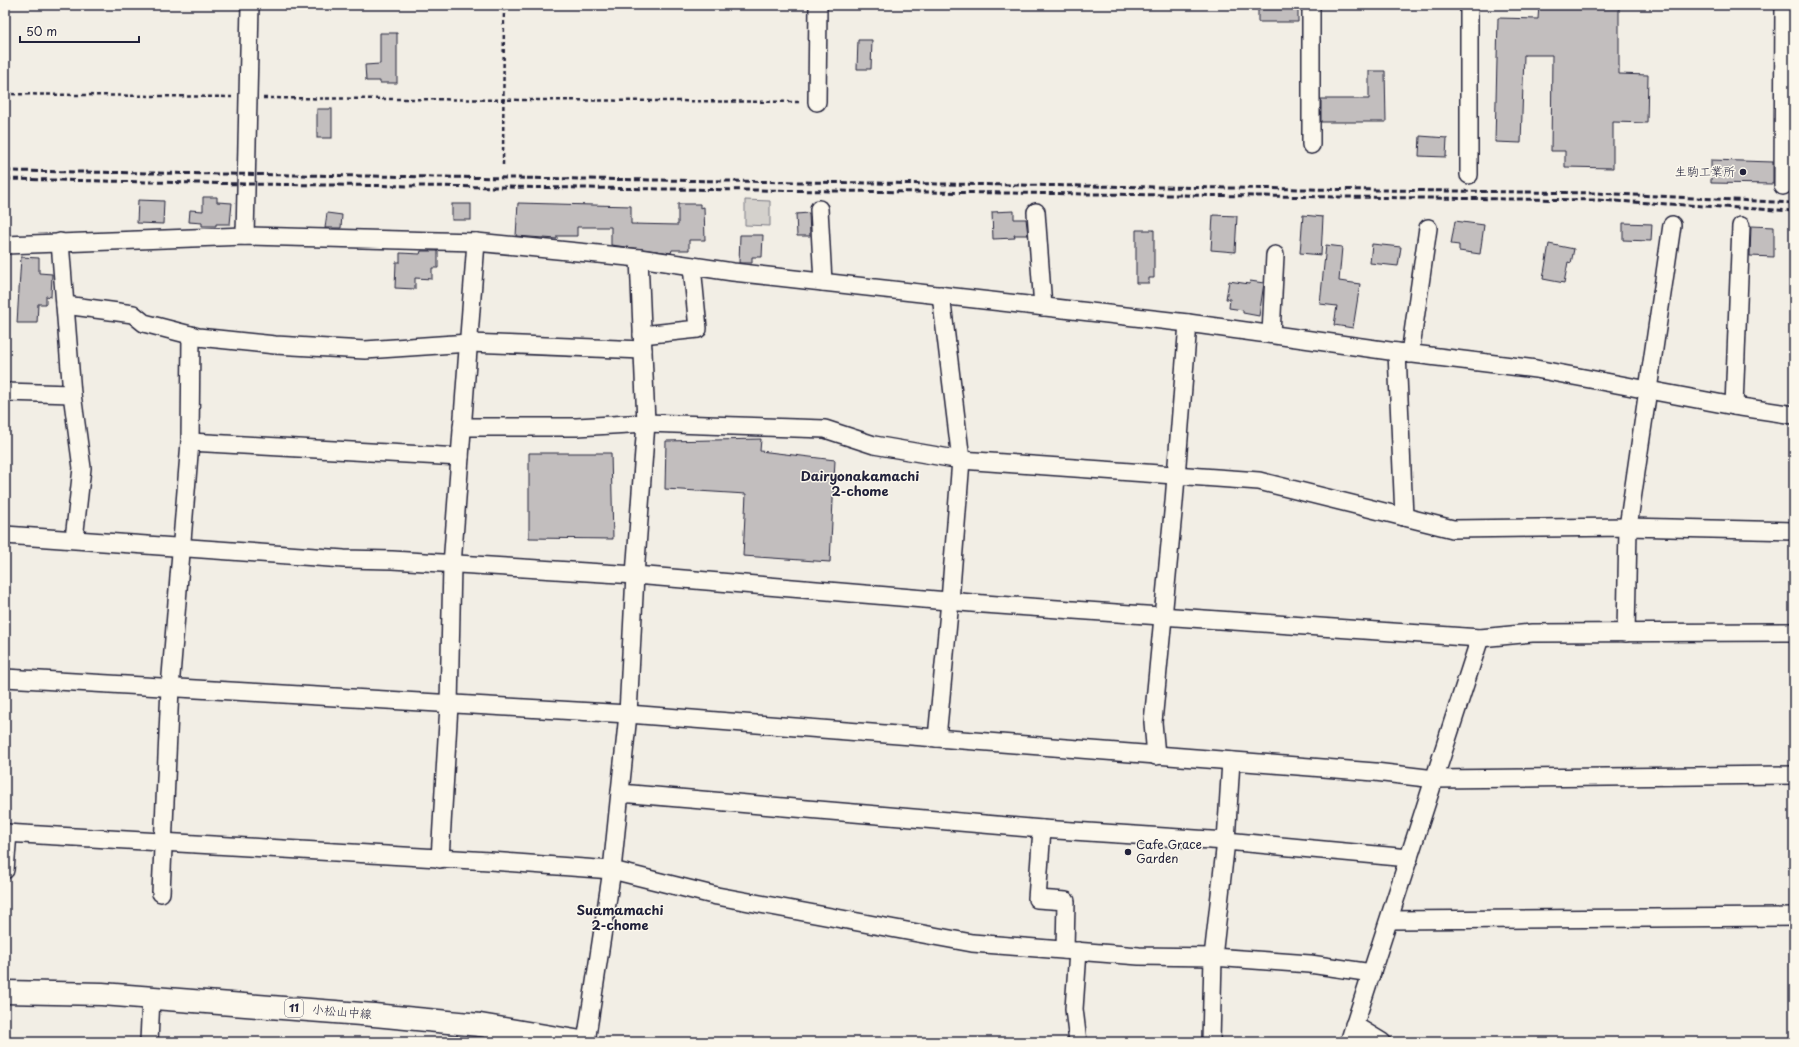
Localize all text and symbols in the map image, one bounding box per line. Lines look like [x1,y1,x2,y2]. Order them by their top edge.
scale bar [20,18,139,44]
text: 50 m [26,22,57,40]
place label: 生駒工業所 [1675,162,1735,180]
marker: 生駒工業所 [1738,167,1748,177]
district label: Dairyonakamachi 2-chome [801,466,919,500]
place label: Cafe Grace Garden [1136,835,1202,867]
marker: Cafe Grace Garden [1123,847,1133,857]
district label: Suamamachi 2-chome [577,900,663,934]
road number: 11 [285,999,303,1017]
street label: 小松山中線 [311,999,373,1023]

